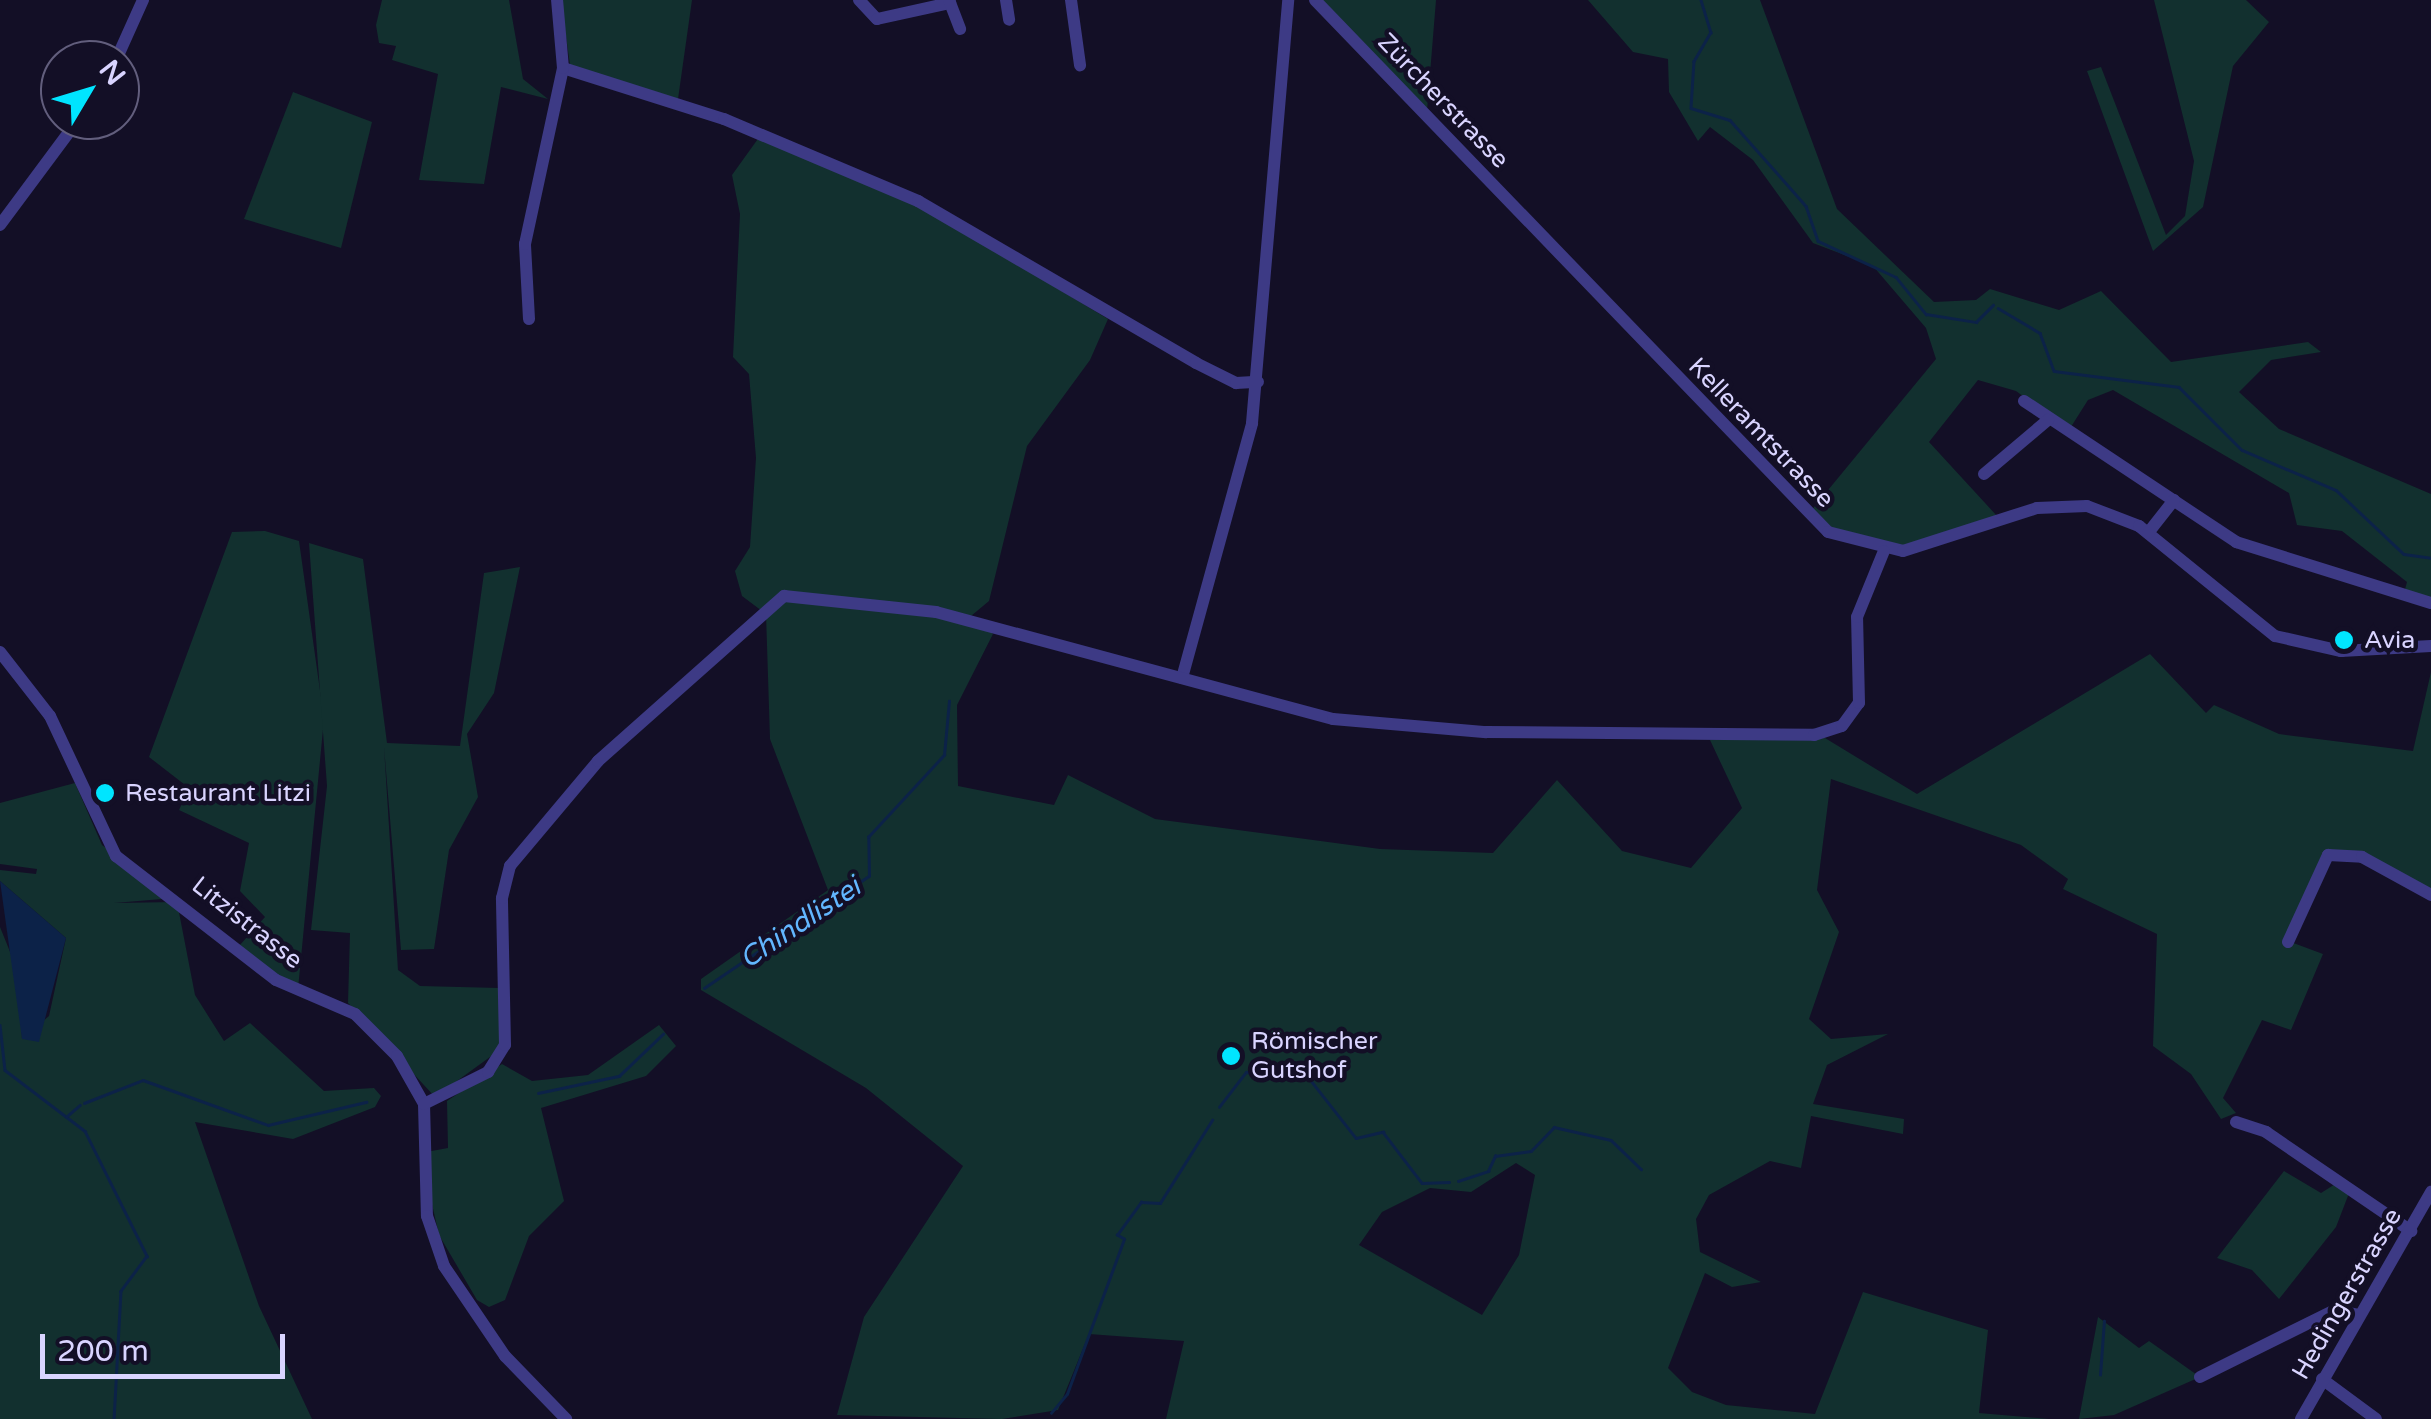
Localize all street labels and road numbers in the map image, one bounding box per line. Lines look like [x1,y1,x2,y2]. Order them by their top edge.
street label: Zürcherstrasse [1371,27,1515,175]
street label: Kelleramtstrasse [1682,352,1840,514]
street label: Litzistrasse [186,871,308,975]
street label: Hedingerstrasse [2286,1203,2408,1385]

